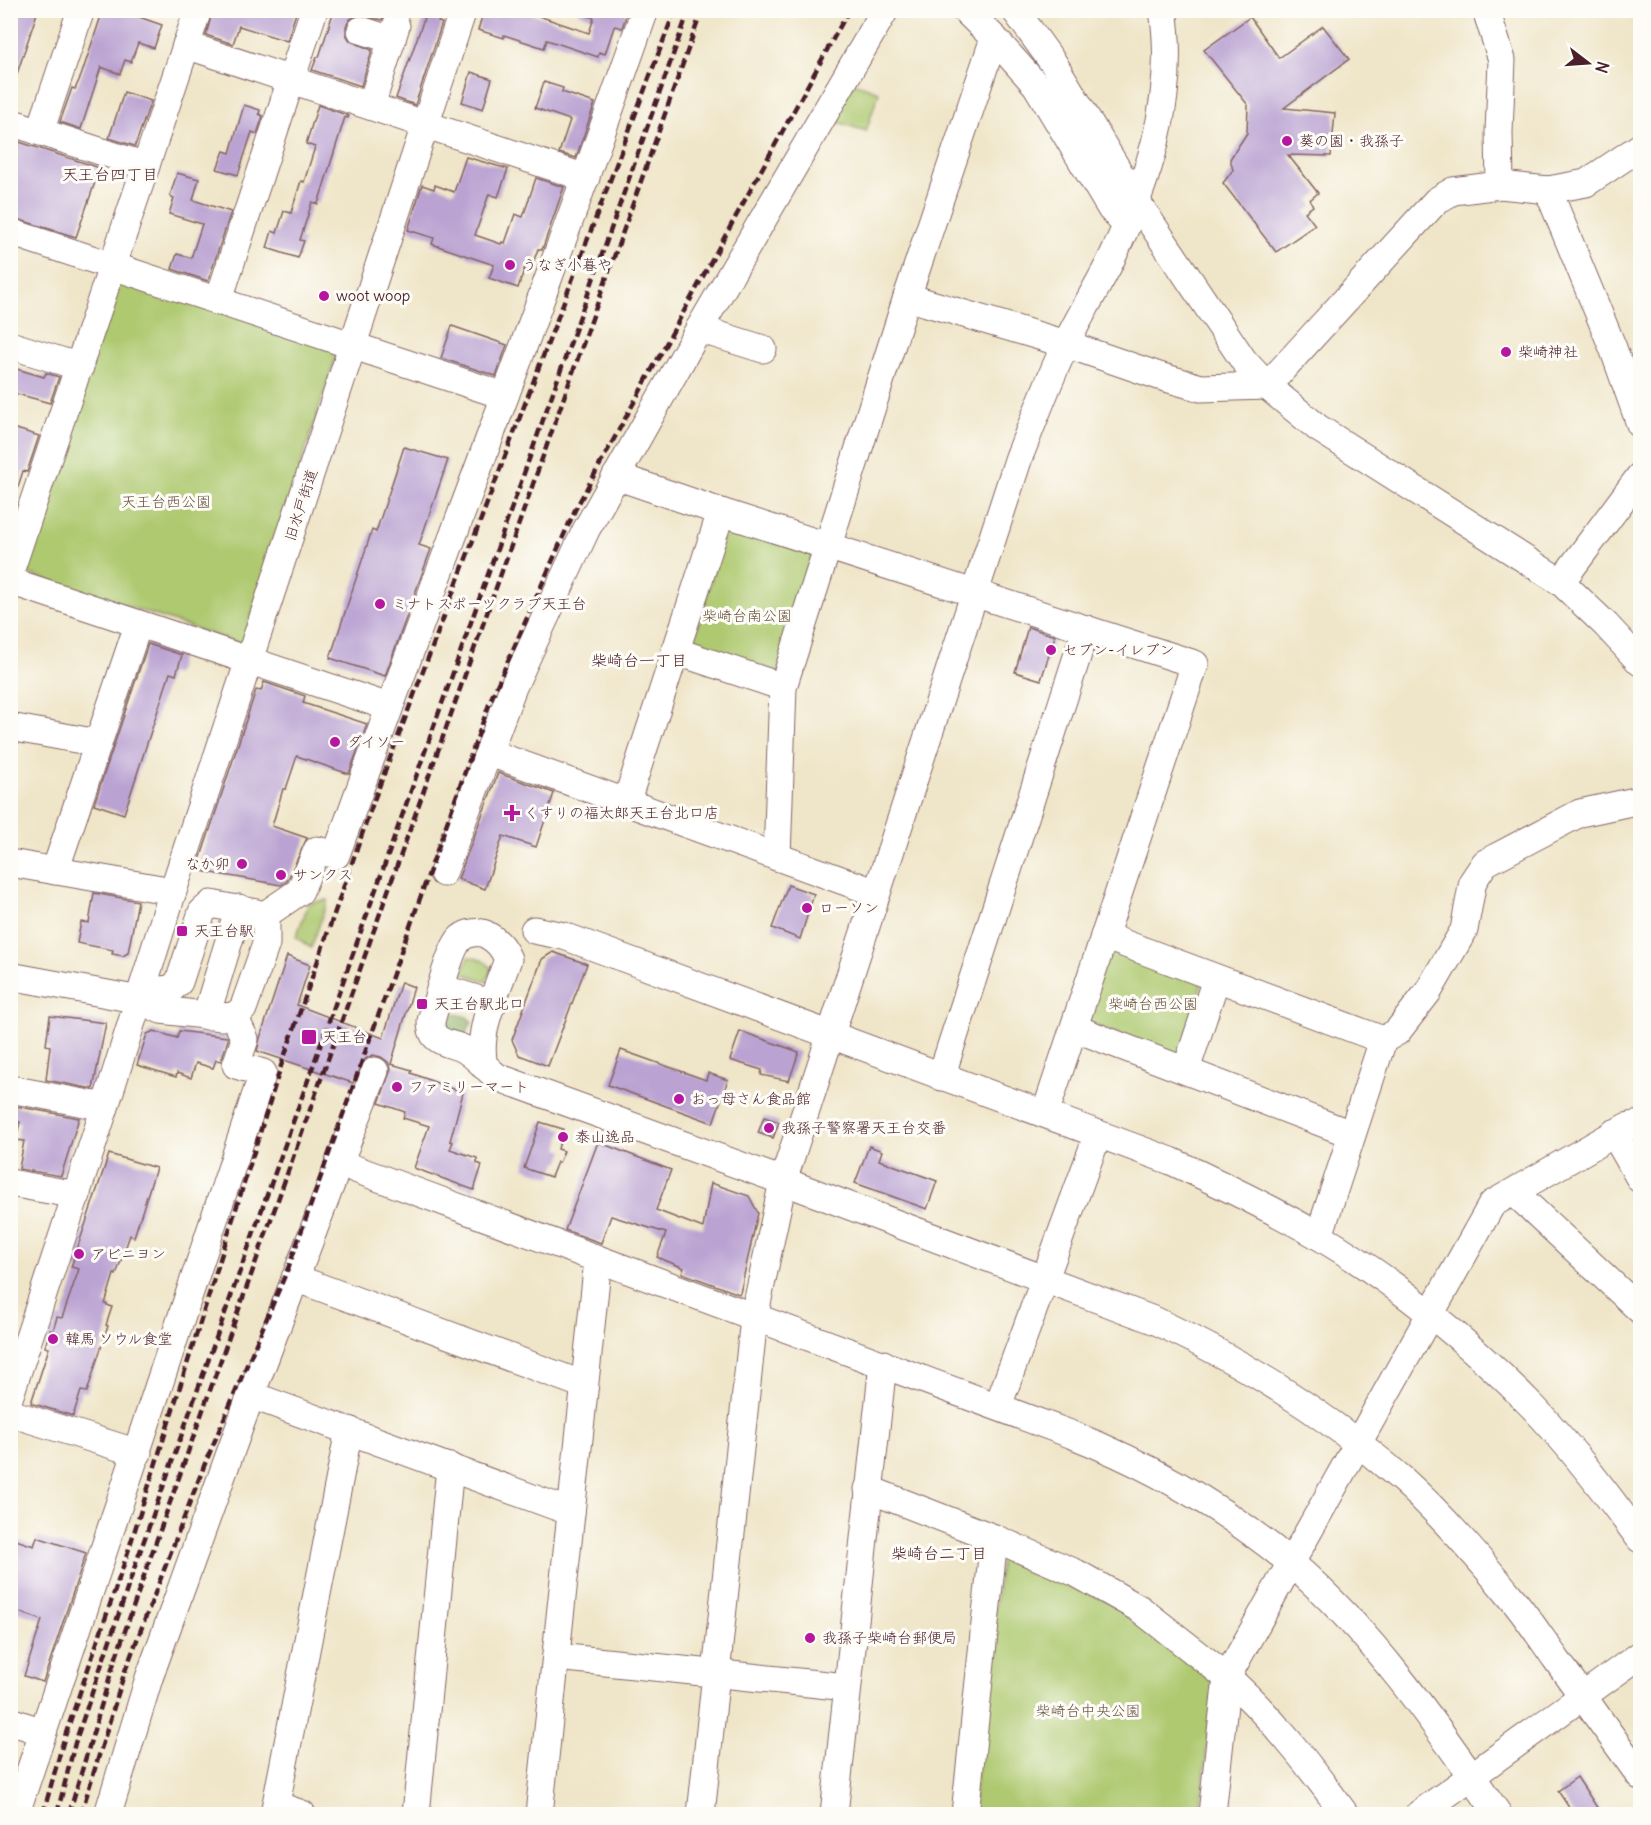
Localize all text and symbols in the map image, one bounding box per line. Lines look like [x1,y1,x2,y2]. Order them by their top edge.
north arrow [1558,33,1618,93]
text: N [1591,59,1614,76]
place label: 葵の園・我孫子 [1299,131,1404,150]
marker: 葵の園・我孫子 [1280,134,1294,148]
district label: 天王台四丁目 [62,164,158,184]
place label: うなぎ小暮や [522,255,612,274]
marker: うなぎ小暮や [503,258,517,272]
place label: woot woop [336,286,410,305]
marker: woot woop [317,289,331,303]
place label: 柴崎神社 [1518,342,1578,361]
marker: 柴崎神社 [1499,345,1513,359]
street label: 旧水戸街道 [280,466,321,543]
park label: 天王台西公園 [121,492,211,511]
place label: ミナトスポーツクラブ天王台 [392,594,586,613]
marker: ミナトスポーツクラブ天王台 [373,597,387,611]
park label: 柴崎台南公園 [702,606,792,625]
place label: セブン-イレブン [1063,640,1174,659]
marker: セブン-イレブン [1044,643,1058,657]
district label: 柴崎台一丁目 [591,650,687,670]
place label: ダイソー [347,732,406,751]
marker: ダイソー [328,735,342,749]
place label: くすりの福太郎天王台北口店 [524,803,719,822]
marker: くすりの福太郎天王台北口店 [505,806,519,820]
place label: なか卯 [185,854,230,873]
marker: なか卯 [235,857,249,871]
place label: サンクス [293,865,353,884]
marker: サンクス [274,868,288,882]
place label: ローソン [819,898,879,917]
marker: ローソン [800,901,814,915]
place label: 天王台駅 [194,921,254,940]
marker: 天王台駅 [175,924,189,938]
place label: 天王台駅北口 [434,994,524,1013]
park label: 柴崎台西公園 [1108,994,1198,1013]
marker: 天王台駅北口 [415,997,429,1011]
place label: 天王台 [322,1027,367,1046]
marker: 天王台 [300,1028,318,1046]
place label: ファミリーマート [409,1077,529,1096]
marker: ファミリーマート [390,1080,404,1094]
place label: おっ母さん食品館 [691,1089,811,1108]
marker: おっ母さん食品館 [672,1092,686,1106]
place label: 我孫子警察署天王台交番 [781,1118,946,1137]
marker: 我孫子警察署天王台交番 [762,1121,776,1135]
place label: 泰山逸品 [575,1127,635,1146]
marker: 泰山逸品 [556,1130,570,1144]
place label: アビニヨン [91,1244,166,1263]
marker: アビニヨン [72,1247,86,1261]
place label: 韓馬 ソウル食堂 [65,1329,172,1348]
marker: 韓馬 ソウル食堂 [46,1332,60,1346]
district label: 柴崎台二丁目 [891,1543,987,1563]
place label: 我孫子柴崎台郵便局 [822,1628,957,1647]
marker: 我孫子柴崎台郵便局 [803,1631,817,1645]
park label: 柴崎台中央公園 [1035,1701,1141,1720]

